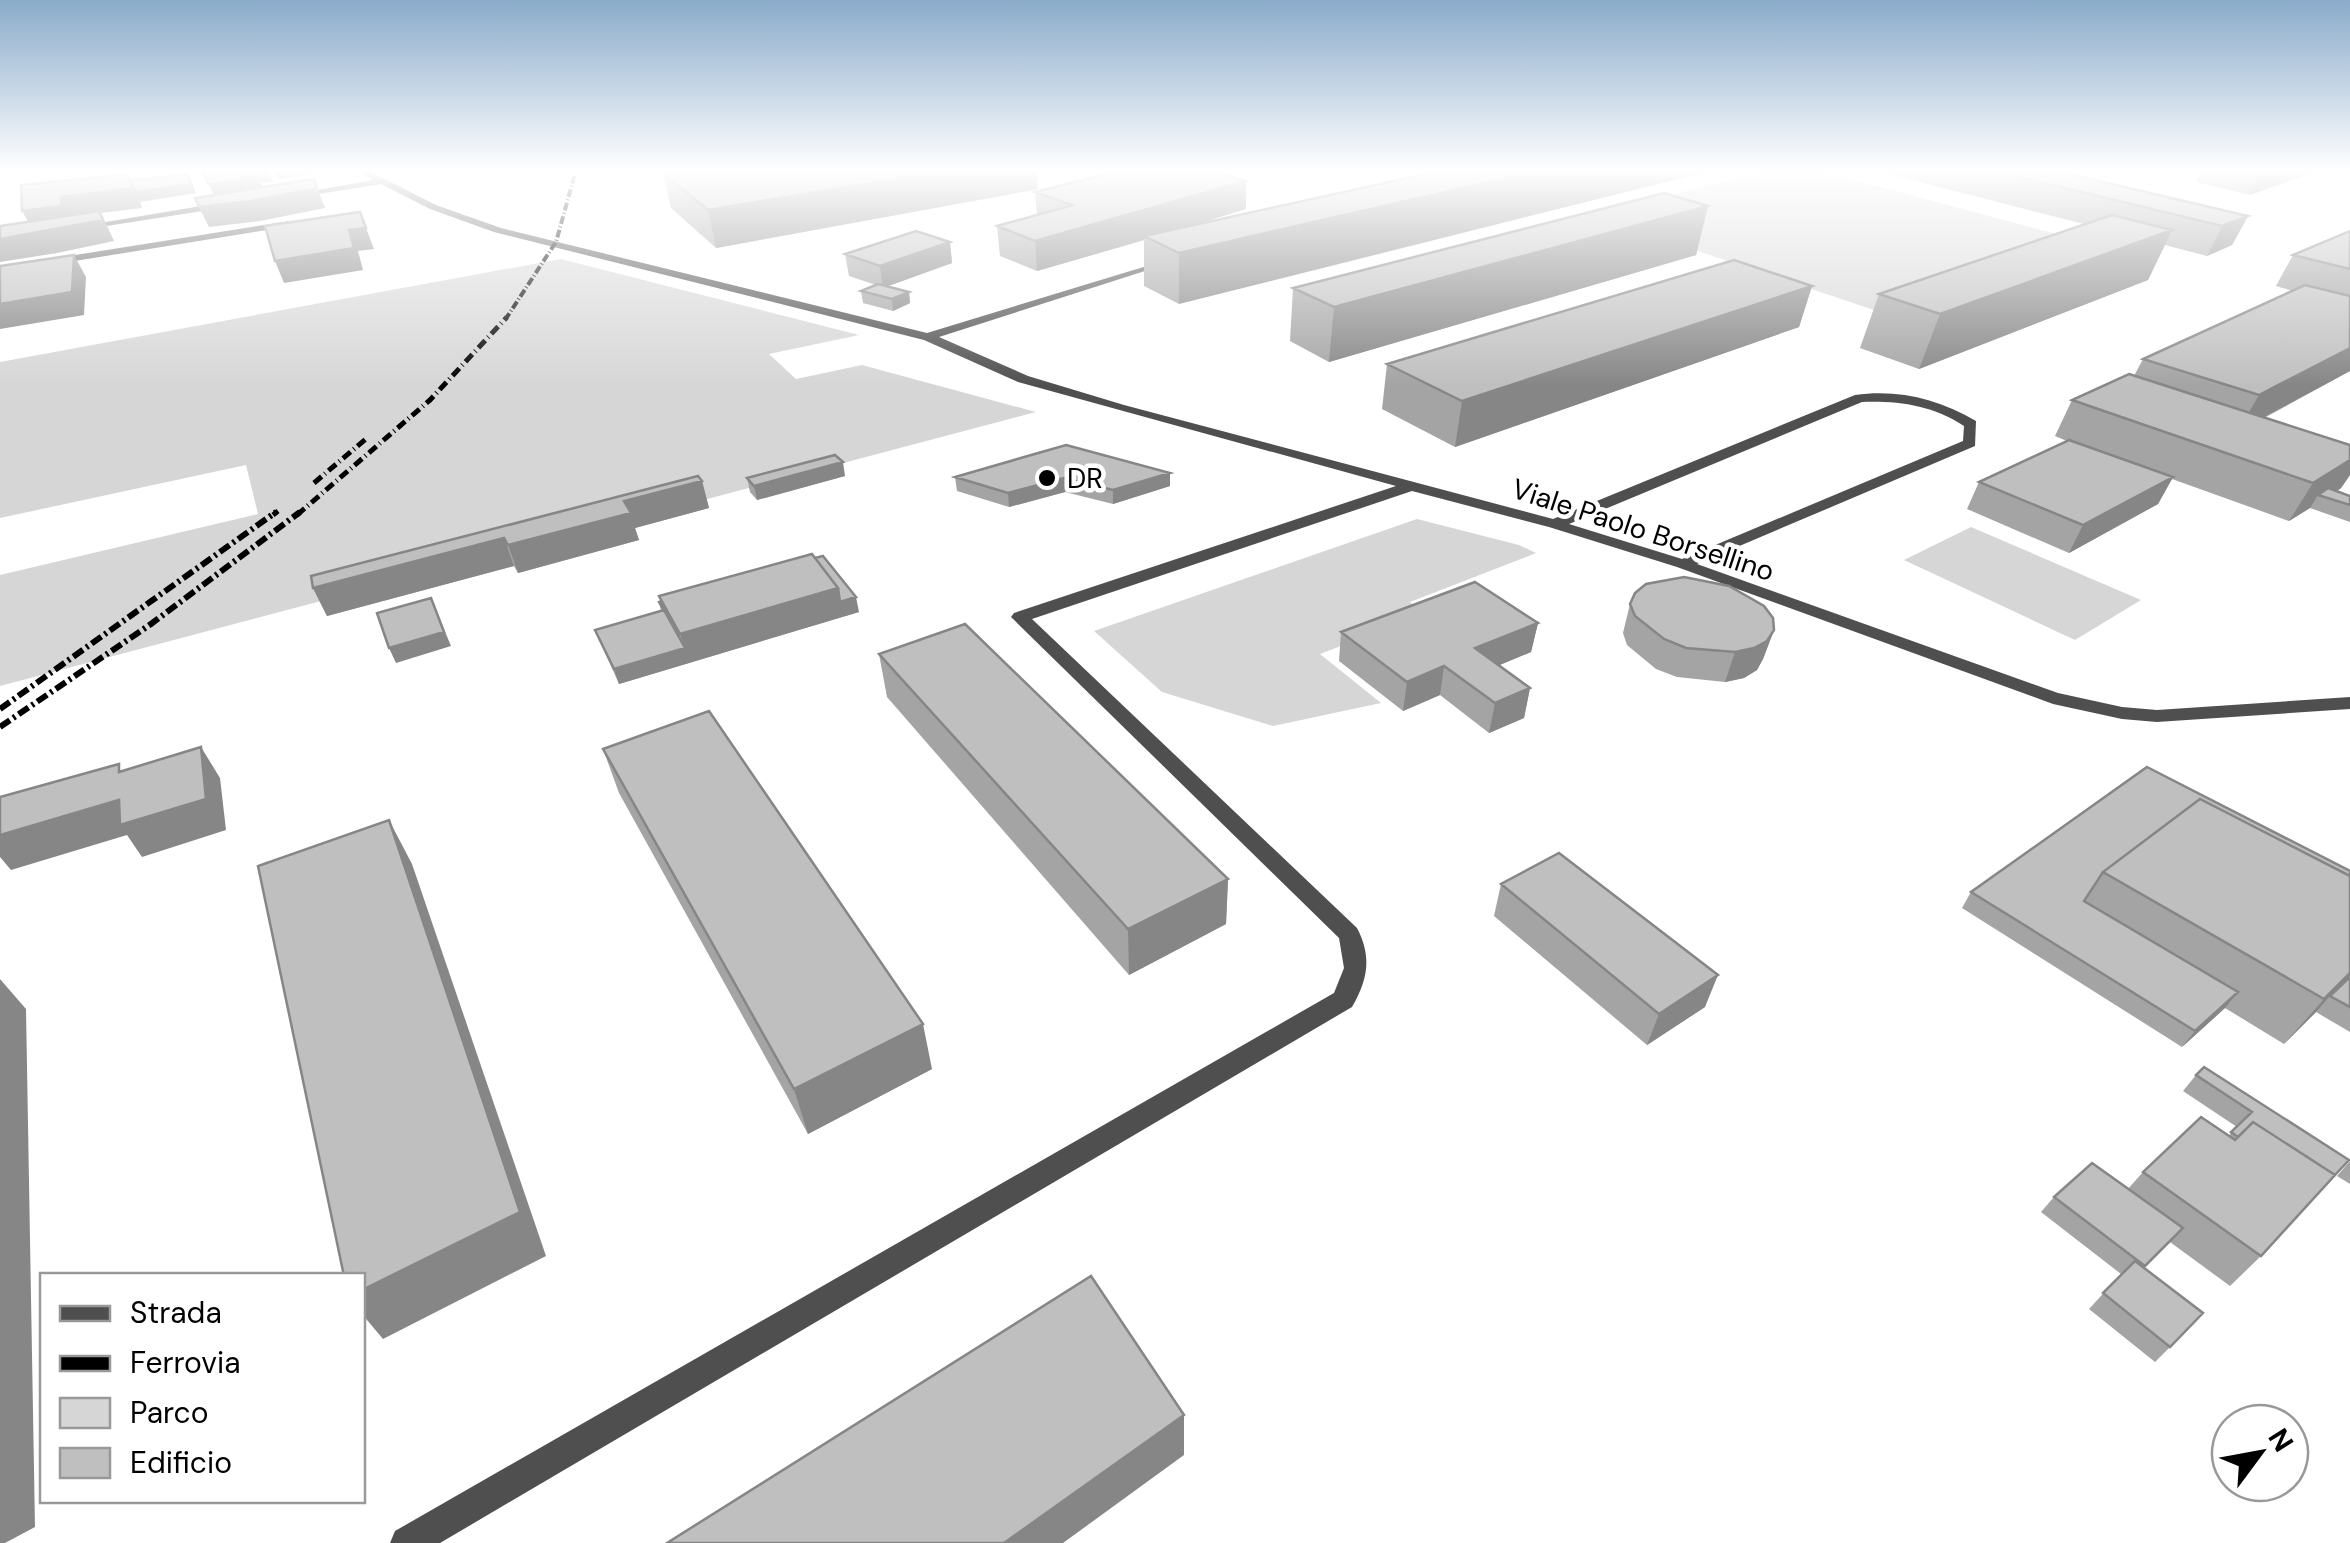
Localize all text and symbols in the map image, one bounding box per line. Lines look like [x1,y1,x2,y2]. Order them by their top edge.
place label: DR [1067,460,1103,497]
marker: DR [1036,467,1058,489]
street label: Viale Paolo Borsellino [1507,470,1779,590]
legend [40,1273,365,1503]
text: Strada [130,1293,222,1332]
text: Ferrovia [130,1343,240,1382]
text: Parco [130,1393,209,1432]
north arrow [2210,1403,2310,1503]
text: N [2260,1422,2302,1458]
text: Edificio [130,1443,232,1482]

